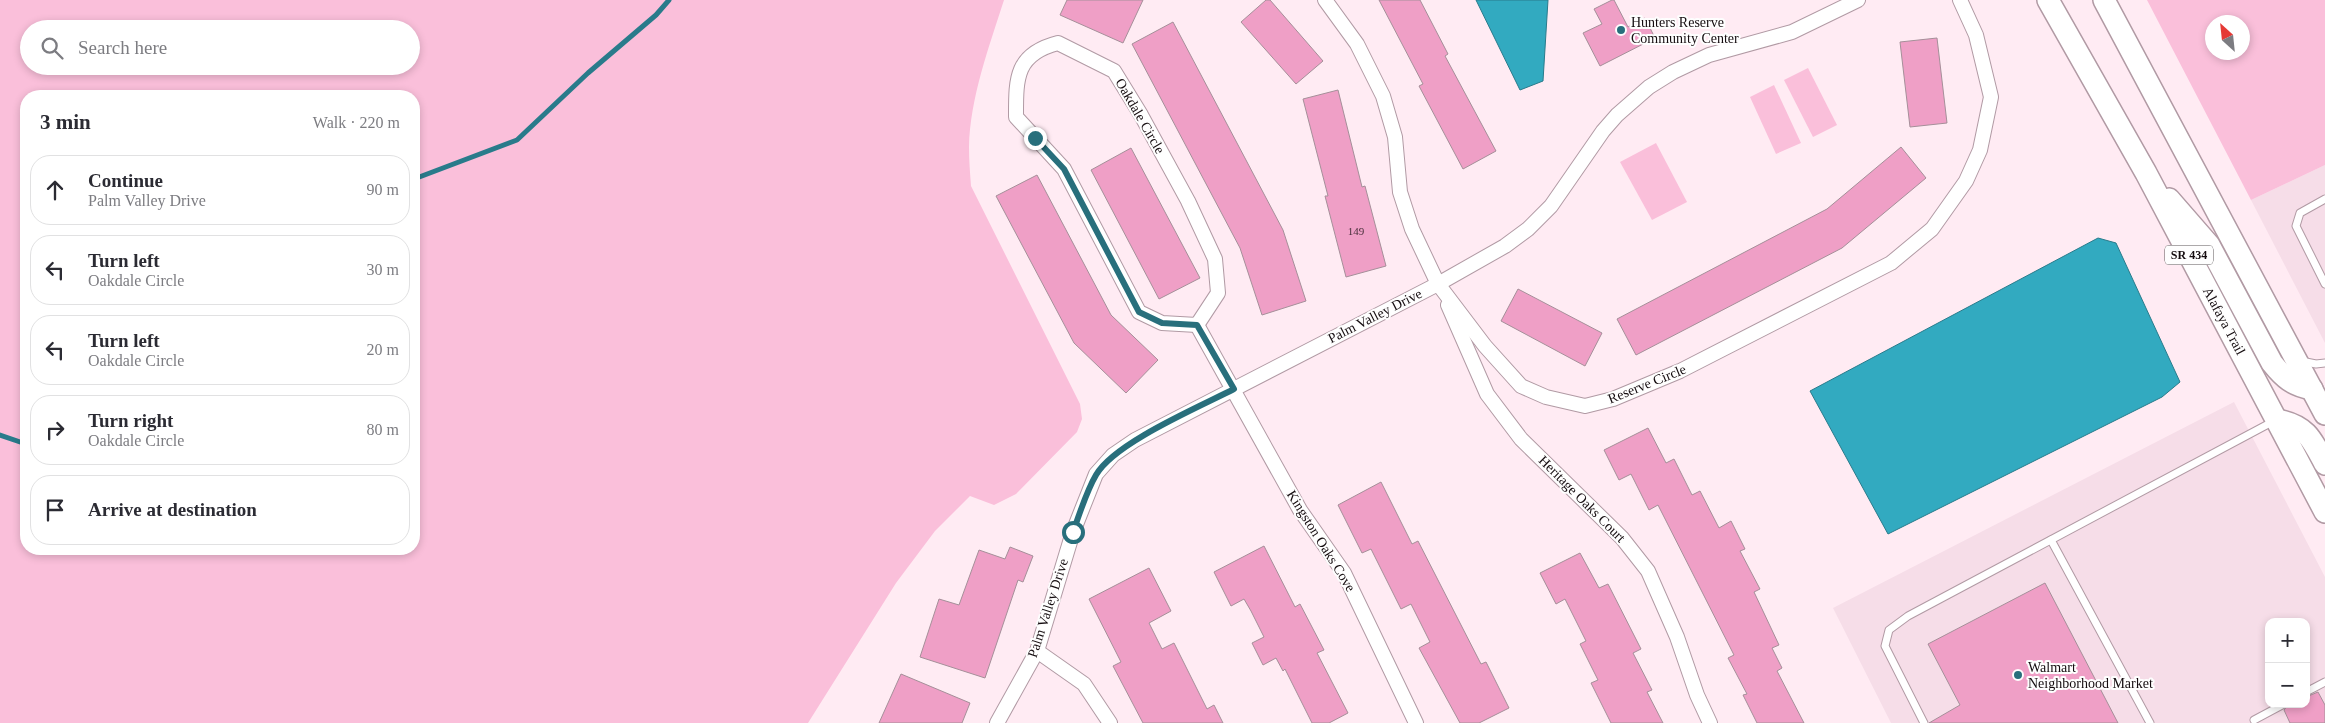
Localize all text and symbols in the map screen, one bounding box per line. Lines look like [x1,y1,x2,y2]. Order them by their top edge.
place label: Hunters Reserve Community Center [1631,15,1739,46]
north arrow [2205,15,2250,60]
search box [20,20,420,75]
marker: Hunters Reserve Community Center [1615,24,1627,36]
icon: search [38,34,66,62]
text: Search here [78,37,167,58]
street label: Oakdale Circle [1112,76,1168,156]
text: 3 min [40,110,91,134]
text: Walk · 220 m [313,114,400,131]
route end [1024,127,1047,150]
text: Continue [88,170,163,191]
icon: ahead [41,176,69,204]
text: 90 m [367,181,399,198]
text: Palm Valley Drive [88,192,206,209]
house number: 149 [1348,225,1365,237]
road number: SR 434 [2165,246,2213,264]
text: Turn left [88,250,160,271]
icon: left [41,256,69,284]
text: 30 m [367,261,399,278]
text: Oakdale Circle [88,272,184,289]
street label: Alafaya Trail [2200,285,2248,357]
street label: Palm Valley Drive [1326,286,1424,346]
text: Turn left [88,330,160,351]
icon: left [41,336,69,364]
text: 20 m [367,341,399,358]
text: Oakdale Circle [88,352,184,369]
street label: Reserve Circle [1606,362,1688,406]
text: Turn right [88,410,173,431]
icon: right [41,416,69,444]
text: 80 m [367,421,399,438]
text: Oakdale Circle [88,432,184,449]
street label: Heritage Oaks Court [1536,453,1628,545]
street label: Kingston Oaks Cove [1284,488,1358,594]
icon: arrive [41,496,69,524]
text: Arrive at destination [88,499,257,520]
route start [1062,521,1085,544]
street label: Palm Valley Drive [1025,557,1071,659]
map controls [2265,618,2310,708]
button: + [2265,618,2310,663]
place label: Walmart Neighborhood Market [2028,660,2153,691]
button: − [2265,663,2310,708]
marker: Walmart Neighborhood Market [2012,669,2024,681]

